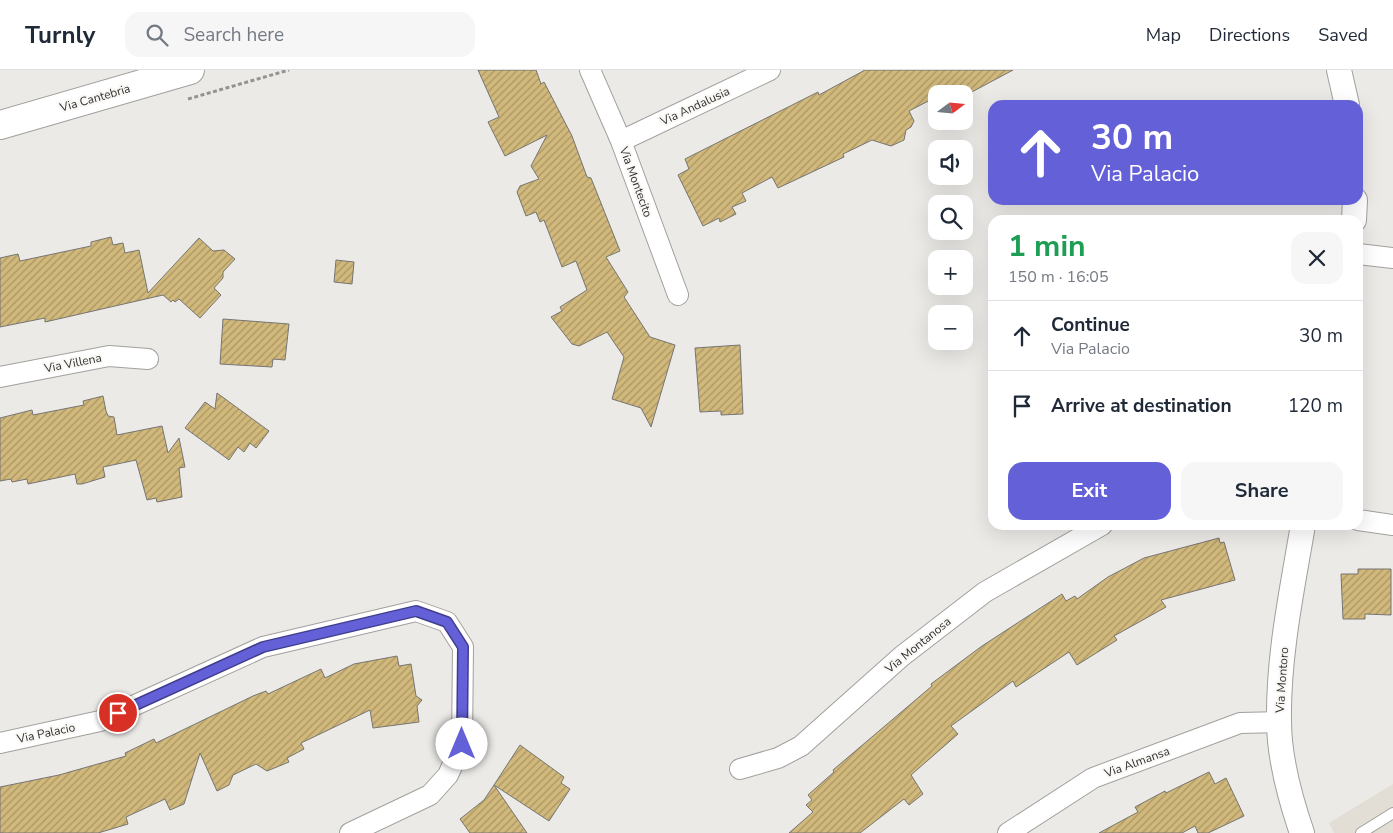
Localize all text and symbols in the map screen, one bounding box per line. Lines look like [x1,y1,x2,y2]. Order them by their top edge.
search box [125,12,475,57]
text: Turnly [25,19,95,51]
icon: search [143,21,171,49]
text: Search here [183,22,284,48]
text: Map [1146,23,1181,47]
text: Directions [1209,23,1290,47]
text: Saved [1318,23,1368,47]
street label: Via Cantebria [57,80,132,116]
street label: Via Andalusia [657,83,732,129]
north arrow [928,85,972,130]
map controls [928,85,973,350]
text: 30 m [1091,114,1173,161]
icon: ahead [1008,120,1073,185]
button: sound [928,140,973,185]
street label: Via Montecito [615,144,656,220]
text: Via Palacio [1091,159,1199,189]
button: search [928,195,973,240]
text: 1 min [1008,226,1086,267]
button: close [1291,232,1343,284]
button: + [928,250,973,295]
text: 150 m · 16:05 [1008,266,1109,288]
button: − [928,305,973,350]
text: Continue [1051,312,1130,338]
icon: ahead [1008,322,1036,350]
text: 30 m [1299,323,1343,349]
text: Via Palacio [1051,338,1130,360]
street label: Via Villena [42,350,103,377]
icon: arrive [1008,392,1036,420]
text: Arrive at destination [1051,393,1232,419]
text: 120 m [1288,393,1343,419]
button: Exit [1008,462,1171,520]
button: Share [1181,462,1343,520]
street label: Via Montanosa [881,613,954,677]
street label: Via Montoro [1272,646,1292,714]
pin [97,692,139,734]
icon: arrive [104,699,132,727]
position arrow [435,717,487,769]
street label: Via Palacio [14,719,77,747]
street label: Via Almansa [1101,743,1172,782]

